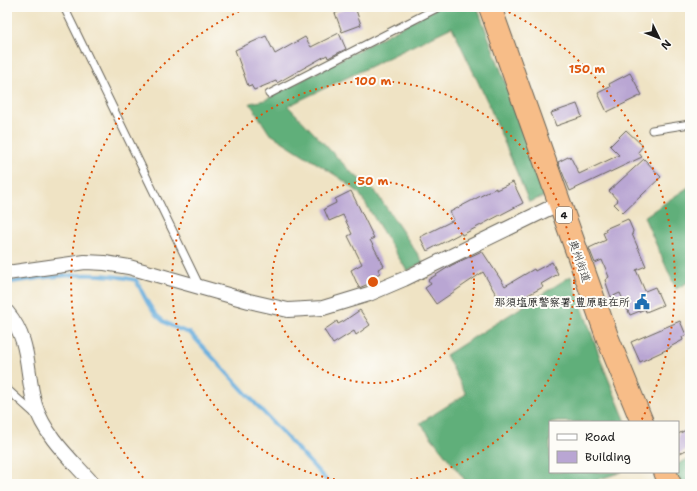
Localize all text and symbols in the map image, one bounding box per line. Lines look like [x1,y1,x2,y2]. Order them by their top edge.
north arrow [639,18,679,58]
text: N [657,36,674,53]
text: 150 m [569,61,605,77]
text: 100 m [355,73,392,89]
text: 50 m [358,173,389,189]
road number: 4 [556,207,572,223]
street label: 奥州街道 [565,238,594,284]
centre of rings [366,275,380,289]
public building icon: 那須塩原警察署 豊原駐在所 [633,293,651,311]
place label: 那須塩原警察署 豊原駐在所 [494,295,630,310]
legend [549,421,679,473]
text: Road [585,429,616,445]
text: Building [585,449,631,465]

